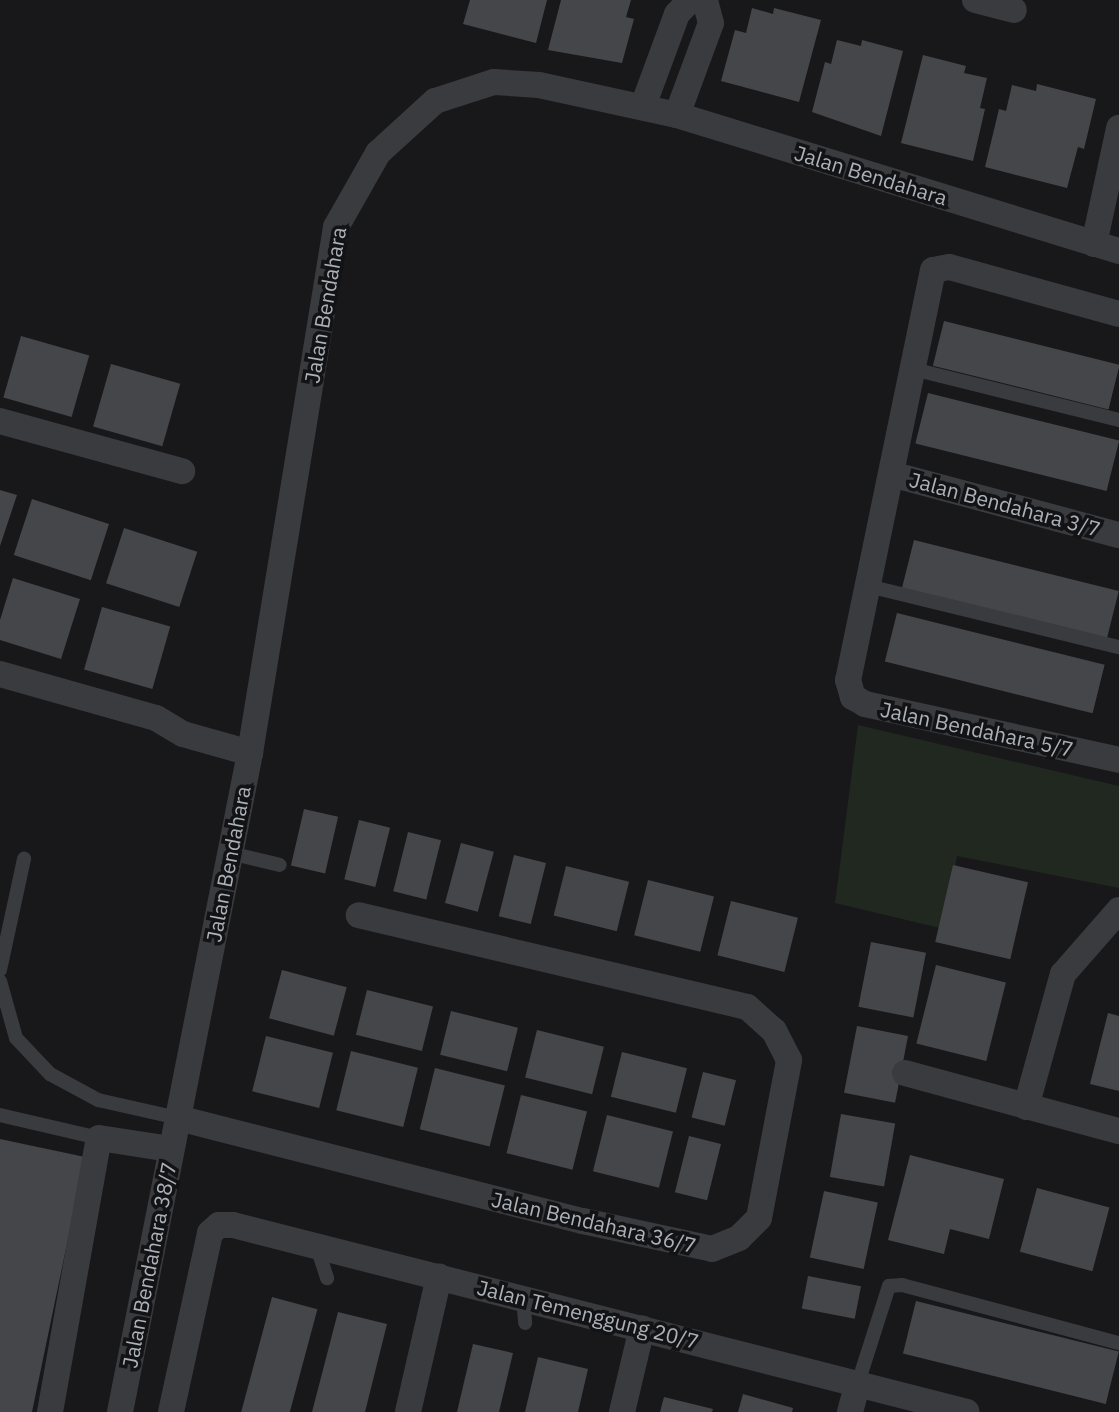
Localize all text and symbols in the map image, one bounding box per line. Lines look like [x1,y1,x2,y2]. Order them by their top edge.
street label: Jalan Bendahara [792,140,950,210]
street label: Jalan Bendahara [299,225,351,385]
street label: Jalan Bendahara 3/7 [907,466,1103,542]
street label: Jalan Bendahara 5/7 [878,696,1076,762]
street label: Jalan Bendahara [201,784,255,944]
street label: Jalan Bendahara 38/7 [117,1160,181,1370]
street label: Jalan Bendahara 36/7 [489,1186,699,1258]
street label: Jalan Temenggung 20/7 [475,1274,701,1354]

